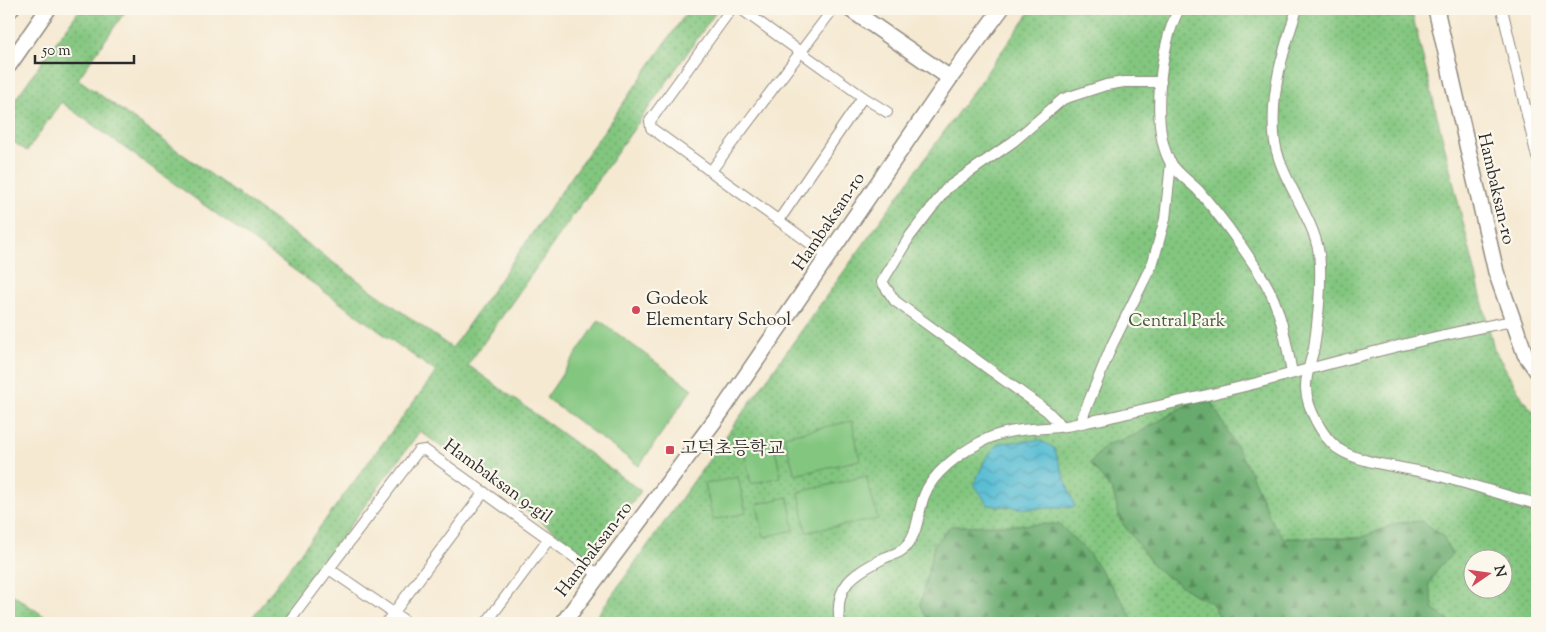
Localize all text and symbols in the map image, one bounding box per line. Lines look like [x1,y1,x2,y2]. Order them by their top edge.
scale bar [35,32,134,64]
text: 50 m [41,41,71,62]
street label: Hambaksan-ro [1470,131,1520,247]
street label: Hambaksan-ro [787,167,873,276]
place label: Godeok Elementary School [646,287,791,334]
marker: Godeok Elementary School [630,304,642,316]
park label: Central Park [1128,309,1226,335]
street label: Hambaksan 9-gil [437,434,557,530]
place label: 고덕초등학교 [680,437,785,463]
marker: 고덕초등학교 [664,444,676,456]
street label: Hambaksan-ro [550,497,640,603]
north arrow [1464,550,1514,600]
text: N [1488,564,1510,579]

